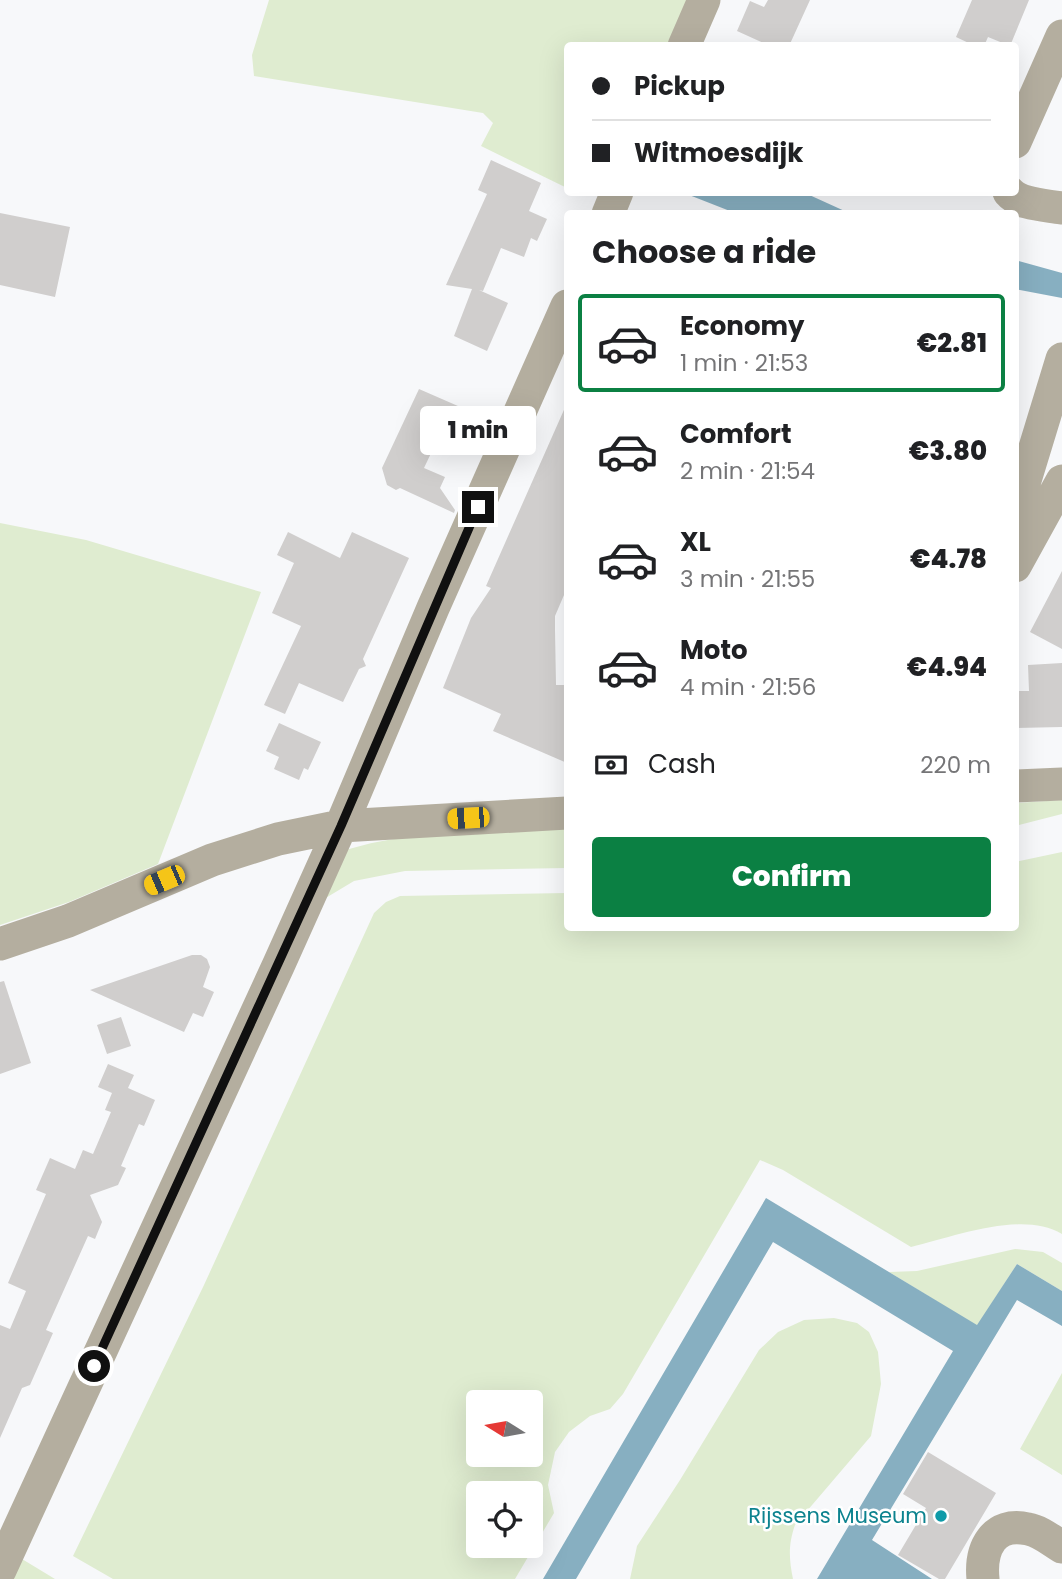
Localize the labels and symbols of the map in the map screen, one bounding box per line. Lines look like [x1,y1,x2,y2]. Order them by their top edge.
callout: 1 min [420,406,536,454]
route end [462,491,494,523]
car [447,806,490,830]
car [141,862,188,898]
route start [78,1350,110,1382]
north arrow [466,1390,542,1466]
place label: Rijssens Museum [748,1501,927,1530]
marker: Rijssens Museum [933,1508,949,1524]

